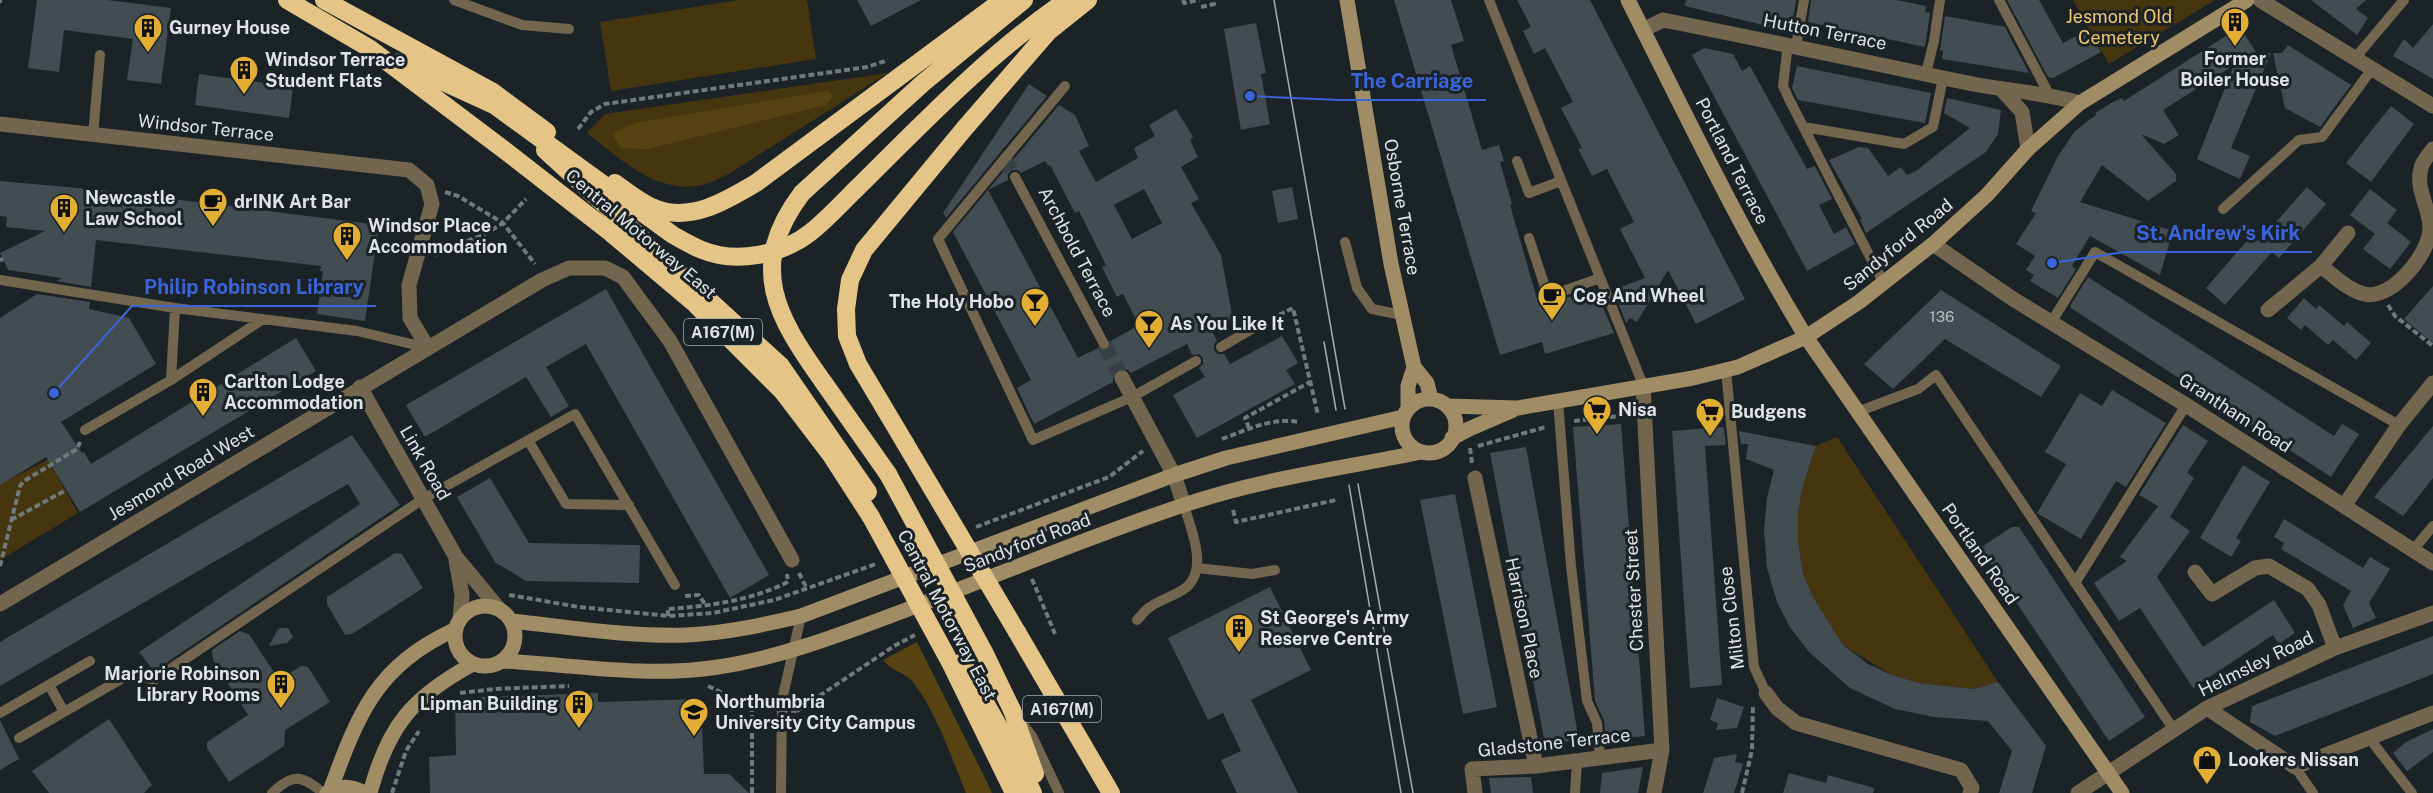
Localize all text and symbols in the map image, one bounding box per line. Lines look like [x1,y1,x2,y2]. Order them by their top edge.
park label: Jesmond Old Cemetery [2066,6,2172,48]
building icon: Former Boiler House [2219,6,2251,48]
street label: Hutton Terrace [1762,9,1889,54]
building icon: Gurney House [132,12,164,54]
place label: Gurney House [169,17,290,38]
place label: Former Boiler House [2180,48,2290,90]
place label: Windsor Terrace Student Flats [265,49,405,91]
building icon: Windsor Terrace Student Flats [228,54,260,96]
callout: The Carriage [1339,62,1486,100]
text: The Carriage [1351,69,1473,93]
street label: Portland Terrace [1691,94,1773,228]
street label: Windsor Terrace [137,110,275,145]
street label: Osborne Terrace [1380,137,1425,277]
street label: Central Motorway East [562,164,721,303]
street label: Archbold Terrace [1034,183,1121,320]
cafe icon: drINK Art Bar [197,186,229,228]
place label: Newcastle Law School [85,187,183,229]
place label: drINK Art Bar [234,191,351,212]
building icon: Newcastle Law School [48,192,80,234]
street label: Sandyford Road [1839,194,1957,295]
callout: St. Andrew's Kirk [2124,214,2312,252]
place label: Windsor Place Accommodation [368,215,508,257]
building icon: Windsor Place Accommodation [331,220,363,262]
text: St. Andrew's Kirk [2136,221,2300,245]
callout: Philip Robinson Library [132,268,376,306]
text: Philip Robinson Library [144,275,364,299]
cafe icon: Cog And Wheel [1536,280,1568,322]
place label: Cog And Wheel [1573,285,1705,306]
bar icon: The Holy Hobo [1019,286,1051,328]
place label: The Holy Hobo [889,291,1014,312]
bar icon: As You Like It [1133,308,1165,350]
house number: 136 [1930,308,1954,325]
place label: As You Like It [1170,313,1284,334]
road number: A167(M) [684,319,762,345]
street label: Grantham Road [2175,368,2295,457]
place label: Carlton Lodge Accommodation [224,371,364,413]
building icon: Carlton Lodge Accommodation [187,376,219,418]
supermarket icon: Nisa [1581,394,1613,436]
supermarket icon: Budgens [1694,396,1726,438]
place label: Nisa [1618,399,1657,420]
place label: Budgens [1731,401,1806,422]
street label: Jesmond Road West [104,421,257,524]
street label: Link Road [396,422,455,504]
street label: Portland Road [1938,499,2023,608]
street label: Sandyford Road [960,509,1093,576]
street label: Central Motorway East [894,526,1001,704]
street label: Chester Street [1620,528,1647,652]
street label: Harrison Place [1501,556,1548,680]
street label: Milton Close [1715,565,1748,671]
place label: St George's Army Reserve Centre [1260,607,1409,649]
building icon: St George's Army Reserve Centre [1223,612,1255,654]
street label: Helmsley Road [2195,627,2317,700]
place label: Marjorie Robinson Library Rooms [104,663,260,705]
building icon: Marjorie Robinson Library Rooms [265,668,297,710]
building icon: Lipman Building [563,688,595,730]
place label: Northumbria University City Campus [715,691,916,733]
place label: Lipman Building [420,693,558,714]
school or university icon: Northumbria University City Campus [678,696,710,738]
road number: A167(M) [1023,696,1101,722]
street label: Gladstone Terrace [1477,724,1631,761]
shop icon: Lookers Nissan [2191,744,2223,786]
place label: Lookers Nissan [2228,749,2359,770]

